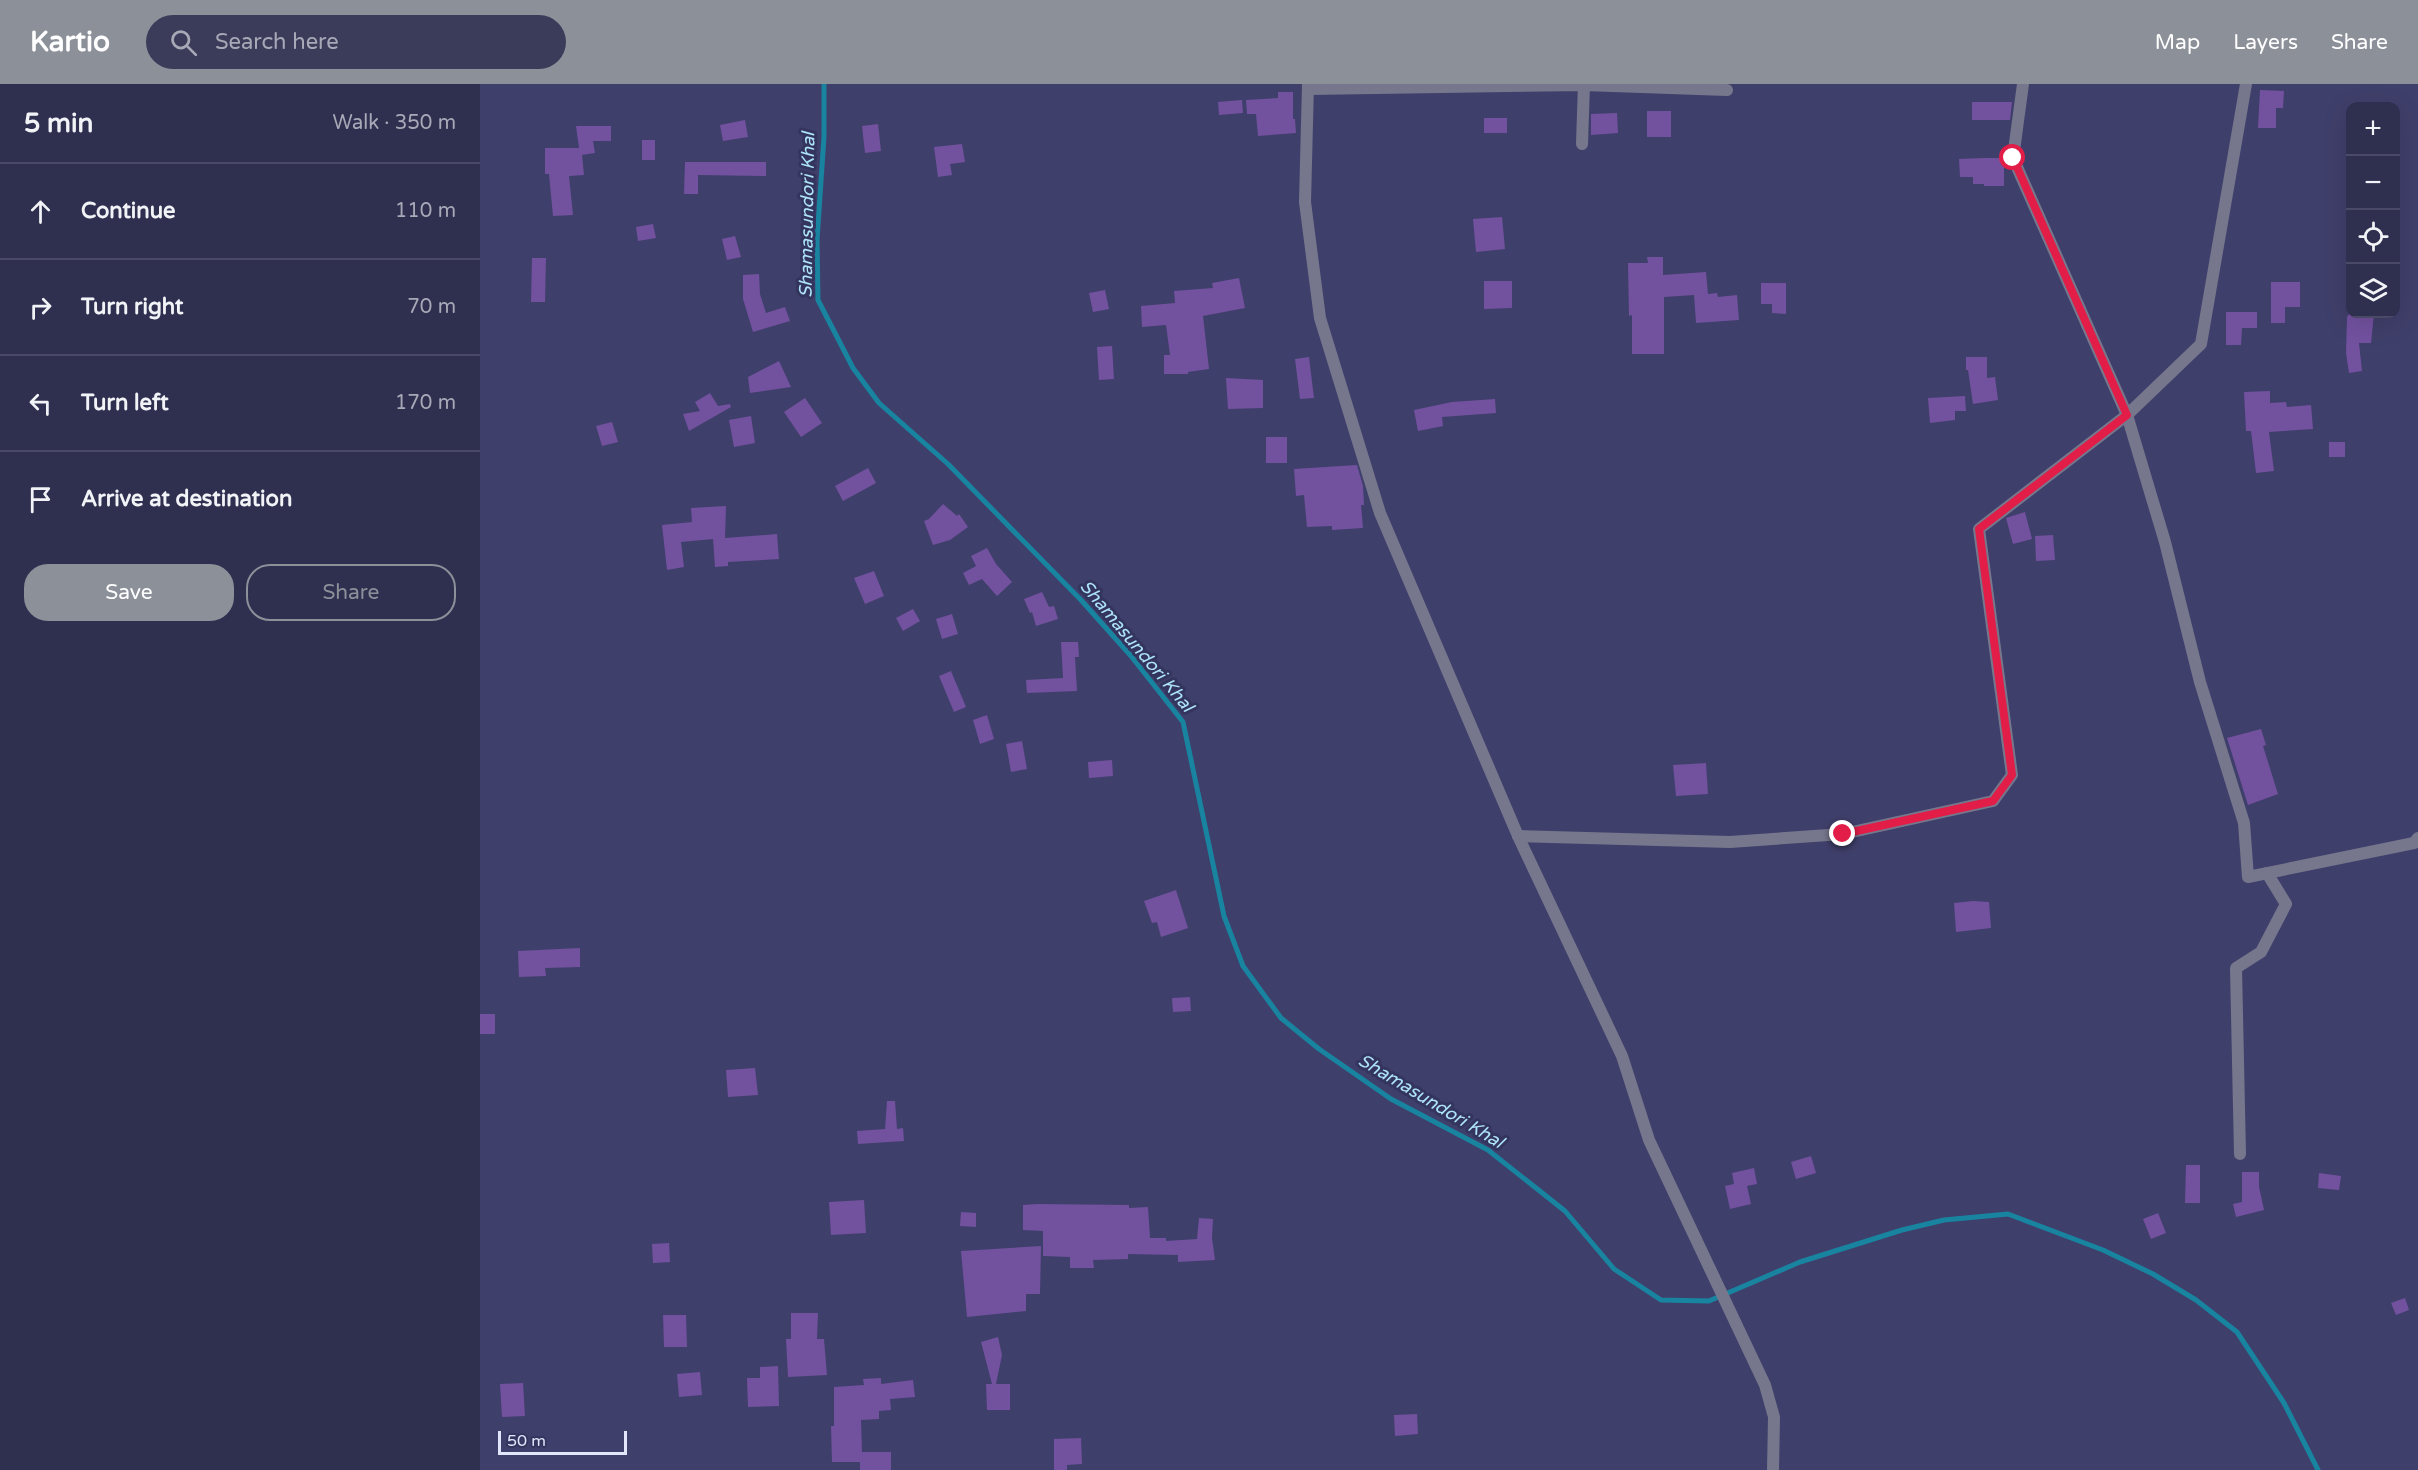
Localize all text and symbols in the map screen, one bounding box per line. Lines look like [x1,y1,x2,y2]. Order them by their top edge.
search box [146,15,566,69]
text: Kartio [30,25,110,59]
icon: search [167,26,200,59]
text: Search here [215,29,339,55]
text: Map [2155,30,2200,55]
text: Layers [2233,30,2298,55]
text: Share [2331,30,2388,55]
map controls [2346,102,2400,318]
button: + [2346,102,2400,156]
text: 5 min [24,108,93,139]
text: Walk · 350 m [333,111,456,135]
water label: Shamasundori Khal [795,130,819,298]
route start [1999,144,2025,170]
button: − [2346,156,2400,210]
icon: ahead [24,195,57,228]
text: Continue [81,198,176,224]
text: 110 m [395,199,456,223]
button: locate [2346,210,2400,264]
button: layers [2346,264,2400,318]
icon: right [24,291,57,324]
text: Turn right [81,294,183,320]
text: 70 m [407,295,456,319]
icon: left [24,387,57,420]
text: Turn left [81,390,169,416]
text: 170 m [395,391,456,415]
icon: arrive [24,483,57,516]
text: Arrive at destination [81,486,292,512]
button: Save [24,564,234,621]
button: Share [246,564,456,621]
water label: Shamasundori Khal [1075,576,1200,718]
route end [1829,820,1855,846]
water label: Shamasundori Khal [1355,1049,1510,1154]
scale bar [498,1428,627,1456]
text: 50 m [507,1431,546,1451]

